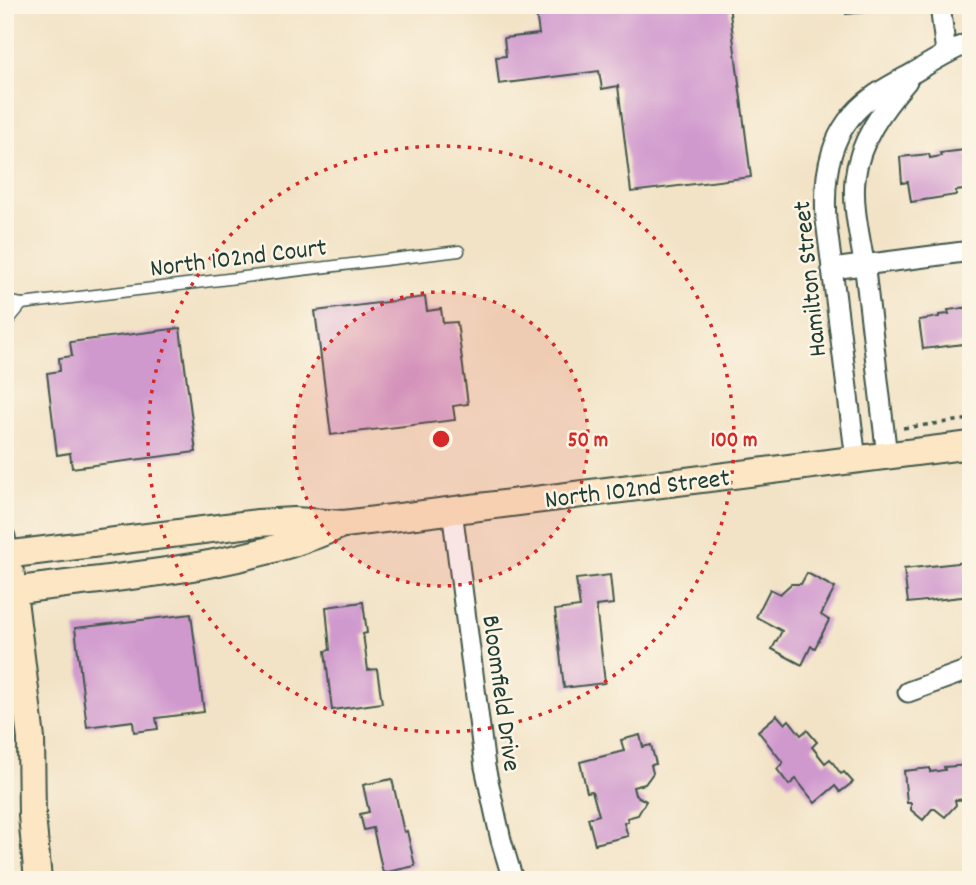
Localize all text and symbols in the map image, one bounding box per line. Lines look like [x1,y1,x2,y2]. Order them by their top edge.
street label: Hamilton Street [785,198,838,358]
street label: North 102nd Court [148,230,329,289]
centre of rings [429,427,453,451]
text: 50 m [568,427,608,457]
text: 100 m [711,427,757,457]
street label: North 102nd Street [543,461,732,520]
street label: Bloomfield Drive [470,613,529,774]

